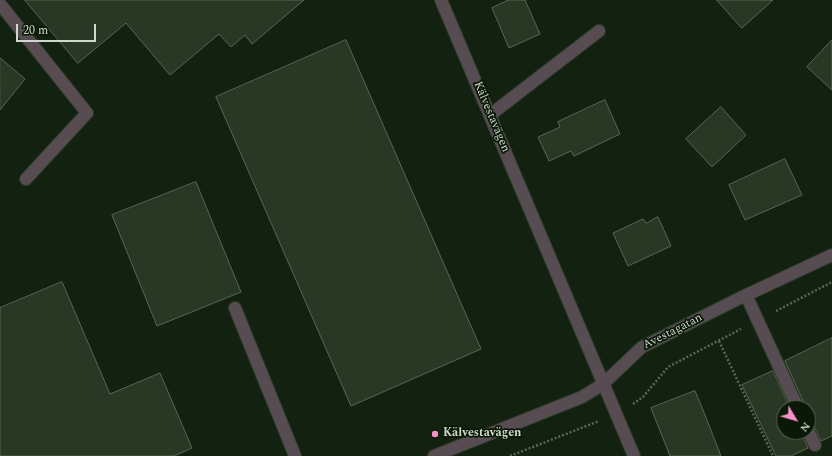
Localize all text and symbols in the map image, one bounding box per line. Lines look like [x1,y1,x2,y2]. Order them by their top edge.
scale bar [18,16,98,42]
text: 20 m [23,21,48,40]
street label: Kälvestavägen [470,80,512,154]
street label: Avestagatan [641,311,705,353]
north arrow [776,400,816,440]
text: N [796,418,815,436]
place label: Kälvestavägen [443,427,522,441]
marker: Kälvestavägen [430,429,440,439]

